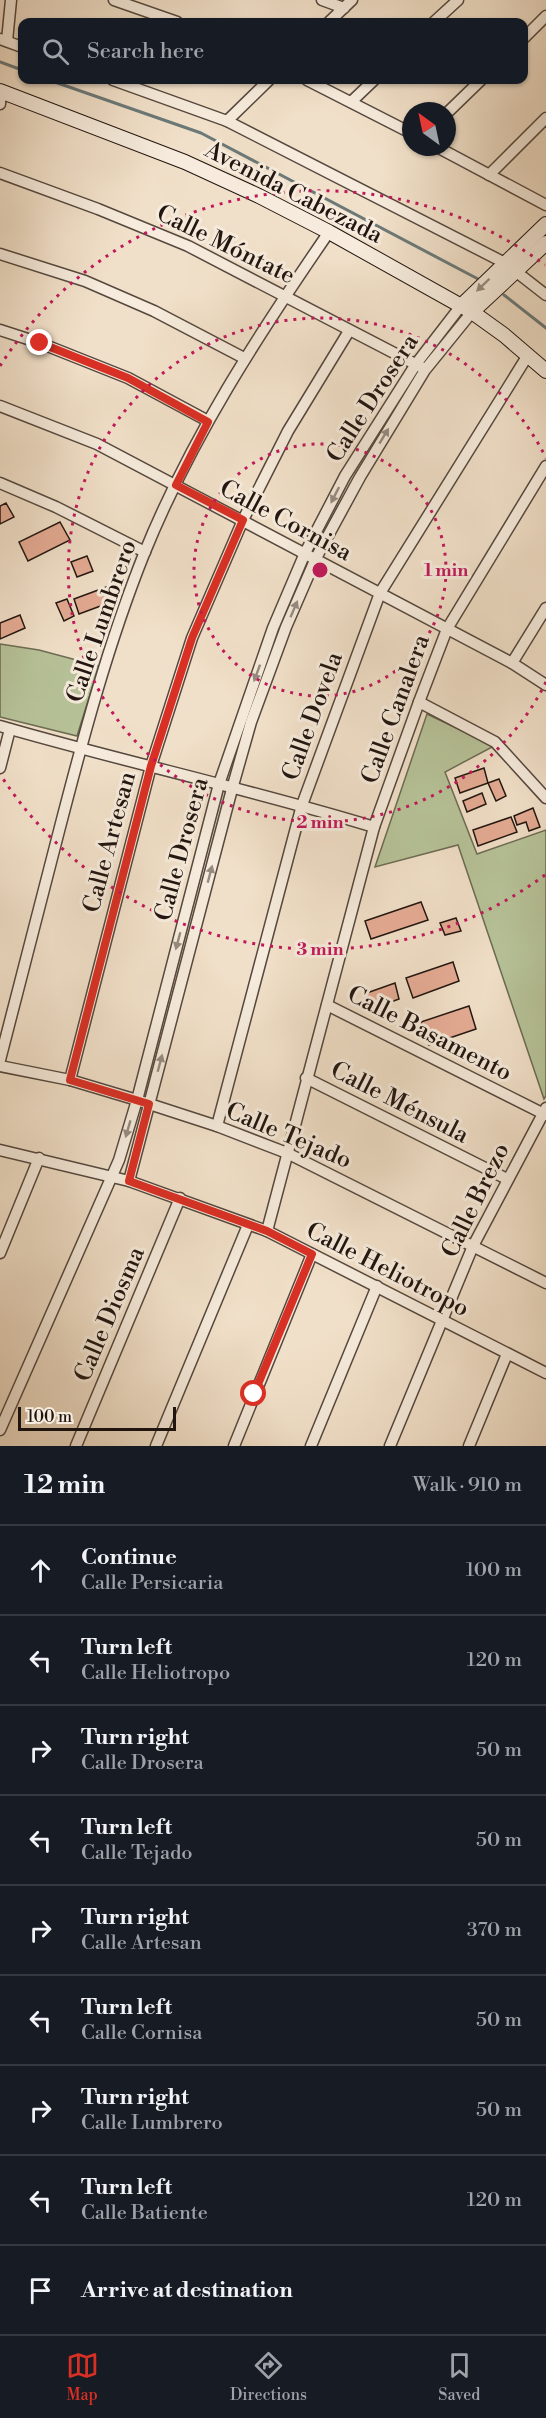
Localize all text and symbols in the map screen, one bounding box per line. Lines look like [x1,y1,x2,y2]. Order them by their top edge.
search box [18,18,528,84]
icon: search [39,35,72,68]
text: Search here [87,38,204,65]
north arrow [402,102,456,156]
street label: Avenida Cabezada [199,135,388,251]
street label: Calle Móntate [151,198,300,291]
one-way arrow [475,278,490,292]
street label: Calle Drosera [320,328,426,468]
route end [26,329,52,355]
one-way arrow [379,427,389,444]
street label: Calle Cornisa [214,473,358,569]
one-way arrow [330,487,340,504]
street label: Calle Lumbrero [60,536,144,707]
text: 1 min [424,559,468,582]
centre of rings [310,560,330,580]
one-way arrow [290,600,299,618]
street label: Calle Canalera [355,630,437,788]
street label: Calle Dovela [276,647,350,785]
one-way arrow [251,664,261,682]
street label: Calle Artesan [77,768,143,916]
street label: Calle Drosera [148,773,216,924]
text: 2 min [296,811,344,834]
one-way arrow [205,865,215,884]
one-way arrow [173,932,183,950]
text: 3 min [297,938,343,961]
street label: Calle Basamento [342,980,517,1088]
one-way arrow [156,1054,165,1072]
street label: Calle Ménsula [325,1055,474,1151]
street label: Calle Tejado [221,1096,356,1176]
one-way arrow [123,1120,132,1138]
street label: Calle Brezo [435,1138,517,1263]
street label: Calle Heliotropo [301,1216,474,1324]
street label: Calle Diosma [68,1242,152,1386]
route start [240,1380,266,1406]
scale bar [18,1404,176,1432]
text: 100 m [27,1407,72,1427]
text: 12 min [24,1469,105,1501]
text: Walk · 910 m [413,1473,522,1498]
text: Continue [81,1544,177,1571]
icon: ahead [24,1554,57,1587]
text: 100 m [466,1558,522,1583]
text: Calle Persicaria [81,1571,223,1596]
text: Turn left [81,1634,172,1661]
icon: left [24,1644,57,1677]
text: 120 m [467,1648,522,1673]
text: Calle Heliotropo [81,1661,230,1686]
text: Turn right [81,1724,189,1751]
icon: right [24,1734,57,1767]
text: 50 m [476,1738,522,1763]
text: Calle Drosera [81,1751,204,1776]
text: Turn left [81,1814,172,1841]
icon: left [24,1824,57,1857]
text: 50 m [476,1828,522,1853]
text: Calle Tejado [81,1841,193,1866]
text: Turn right [81,1904,189,1931]
icon: right [24,1914,57,1947]
text: 370 m [467,1918,522,1943]
text: Calle Artesan [81,1931,202,1956]
text: Turn left [81,1994,172,2021]
icon: left [24,2004,57,2037]
text: 50 m [476,2008,522,2033]
text: Calle Cornisa [81,2021,202,2046]
text: Turn right [81,2084,189,2111]
icon: right [24,2094,57,2127]
text: 50 m [476,2098,522,2123]
text: Calle Lumbrero [81,2111,223,2136]
text: Turn left [81,2174,172,2201]
icon: left [24,2184,57,2217]
text: 120 m [467,2188,522,2213]
text: Calle Batiente [81,2201,208,2226]
icon: arrive [24,2274,57,2307]
text: Arrive at destination [81,2277,293,2304]
tab: Map [66,2349,99,2405]
tab: Directions [230,2349,307,2405]
tab: Saved [438,2349,480,2405]

